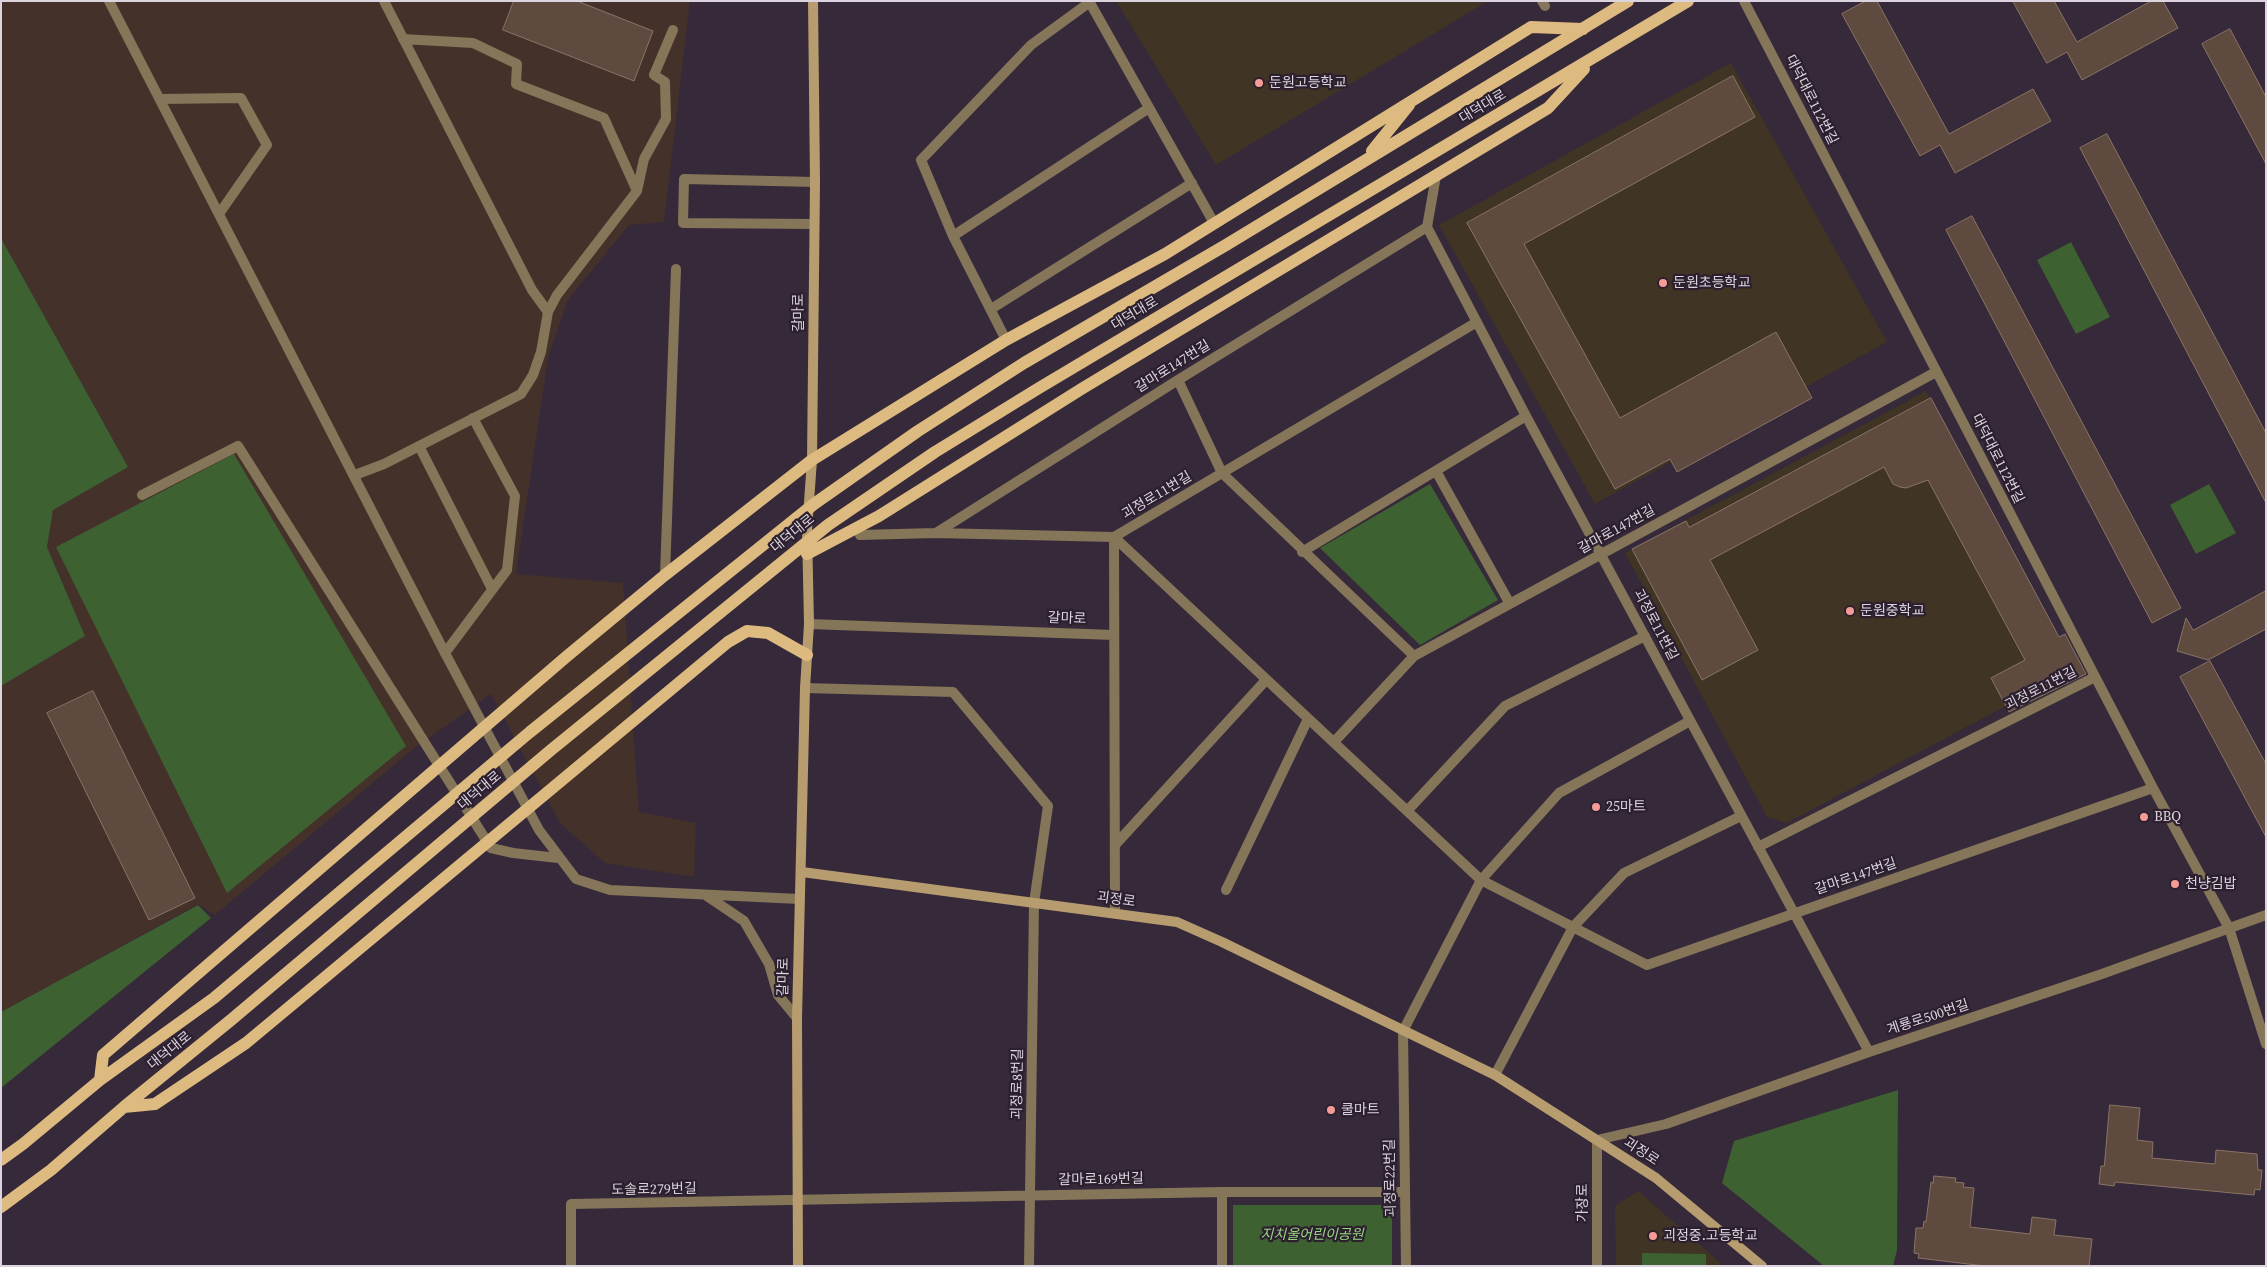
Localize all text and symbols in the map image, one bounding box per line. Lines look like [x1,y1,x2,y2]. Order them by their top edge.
street label: 대덕대로112번길 [1781,52,1841,148]
place label: 둔원고등학교 [1269,75,1346,91]
marker: 둔원고등학교 [1253,77,1265,89]
street label: 대덕대로 [1457,87,1509,127]
place label: 둔원초등학교 [1673,275,1750,291]
marker: 둔원초등학교 [1657,277,1669,289]
street label: 갈마로 [791,294,807,332]
street label: 대덕대로 [1109,294,1161,334]
street label: 갈마로147번길 [1132,337,1214,397]
street label: 대덕대로112번길 [1967,411,2027,507]
street label: 괴정로11번길 [1119,469,1195,523]
street label: 갈마로147번길 [1576,502,1658,558]
street label: 대덕대로 [768,511,818,557]
street label: 괴정로11번길 [1629,586,1681,664]
place label: 둔원중학교 [1860,603,1924,619]
marker: 둔원중학교 [1844,605,1856,617]
street label: 갈마로 [1047,610,1087,628]
street label: 괴정로11번길 [2002,664,2080,714]
street label: 대덕대로 [455,768,505,814]
place label: 25마트 [1606,799,1646,815]
marker: 25마트 [1590,801,1602,813]
place label: BBQ [2154,809,2181,825]
marker: BBQ [2138,811,2150,823]
street label: 갈마로147번길 [1813,855,1899,899]
place label: 천냥김밥 [2185,876,2237,892]
marker: 천냥김밥 [2169,878,2181,890]
street label: 괴정로 [1096,889,1136,911]
street label: 갈마로 [775,958,793,996]
street label: 계룡로500번길 [1885,997,1971,1039]
street label: 대덕대로 [145,1028,195,1074]
street label: 괴정로8번길 [1009,1048,1027,1120]
place label: 쿨마트 [1341,1102,1380,1118]
marker: 쿨마트 [1325,1104,1337,1116]
street label: 괴정로 [1620,1134,1662,1170]
street label: 괴정로22번길 [1382,1139,1400,1217]
street label: 갈마로169번길 [1058,1171,1144,1189]
street label: 도솔로279번길 [611,1181,697,1199]
street label: 가장로 [1575,1184,1591,1222]
park label: 지치울어린이공원 [1260,1227,1364,1243]
place label: 괴정중.고등학교 [1663,1228,1757,1244]
marker: 괴정중.고등학교 [1647,1230,1659,1242]

